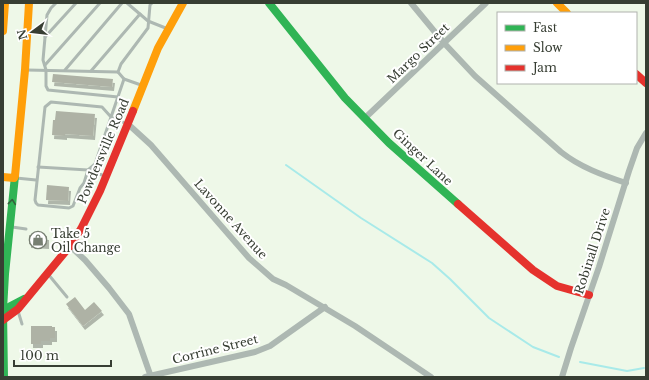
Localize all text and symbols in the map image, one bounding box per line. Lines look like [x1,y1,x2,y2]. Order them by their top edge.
north arrow [12,12,52,52]
legend [497,12,637,84]
street label: Margo Street [384,20,452,86]
text: Fast [533,20,558,35]
text: N [14,27,30,41]
text: Slow [533,40,563,55]
text: Jam [531,60,557,75]
street label: Powdersville Road [74,96,132,206]
street label: Ginger Lane [390,126,456,189]
street label: Lavonne Avenue [191,176,271,262]
one-way arrow [7,199,16,205]
street label: Robinall Drive [571,206,613,296]
place label: Take 5 Oil Change [51,226,121,255]
shop icon: Take 5 Oil Change [28,230,48,250]
street label: Corrine Street [171,331,260,367]
scale bar [14,342,111,368]
text: 100 m [20,348,59,363]

